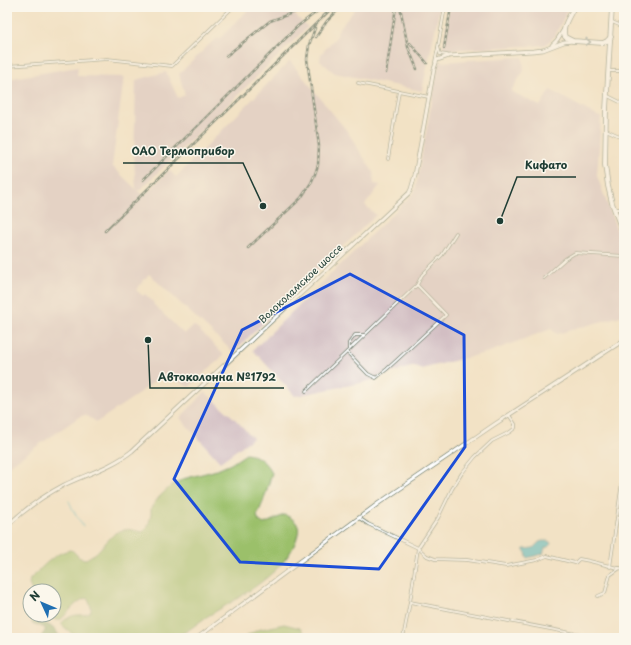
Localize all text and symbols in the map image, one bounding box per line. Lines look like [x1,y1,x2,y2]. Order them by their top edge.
one-way arrow [585,37,591,46]
callout: ОАО Термоприбор [123,140,243,163]
text: ОАО Термоприбор [131,142,235,159]
callout: Кифато [517,154,576,177]
text: Кифато [525,156,568,173]
street label: Волоколамское шоссе [254,240,346,326]
callout: Автоколонна №1792 [150,365,284,388]
text: Автоколонна №1792 [158,368,276,385]
north arrow [22,583,62,623]
text: N [25,586,44,605]

